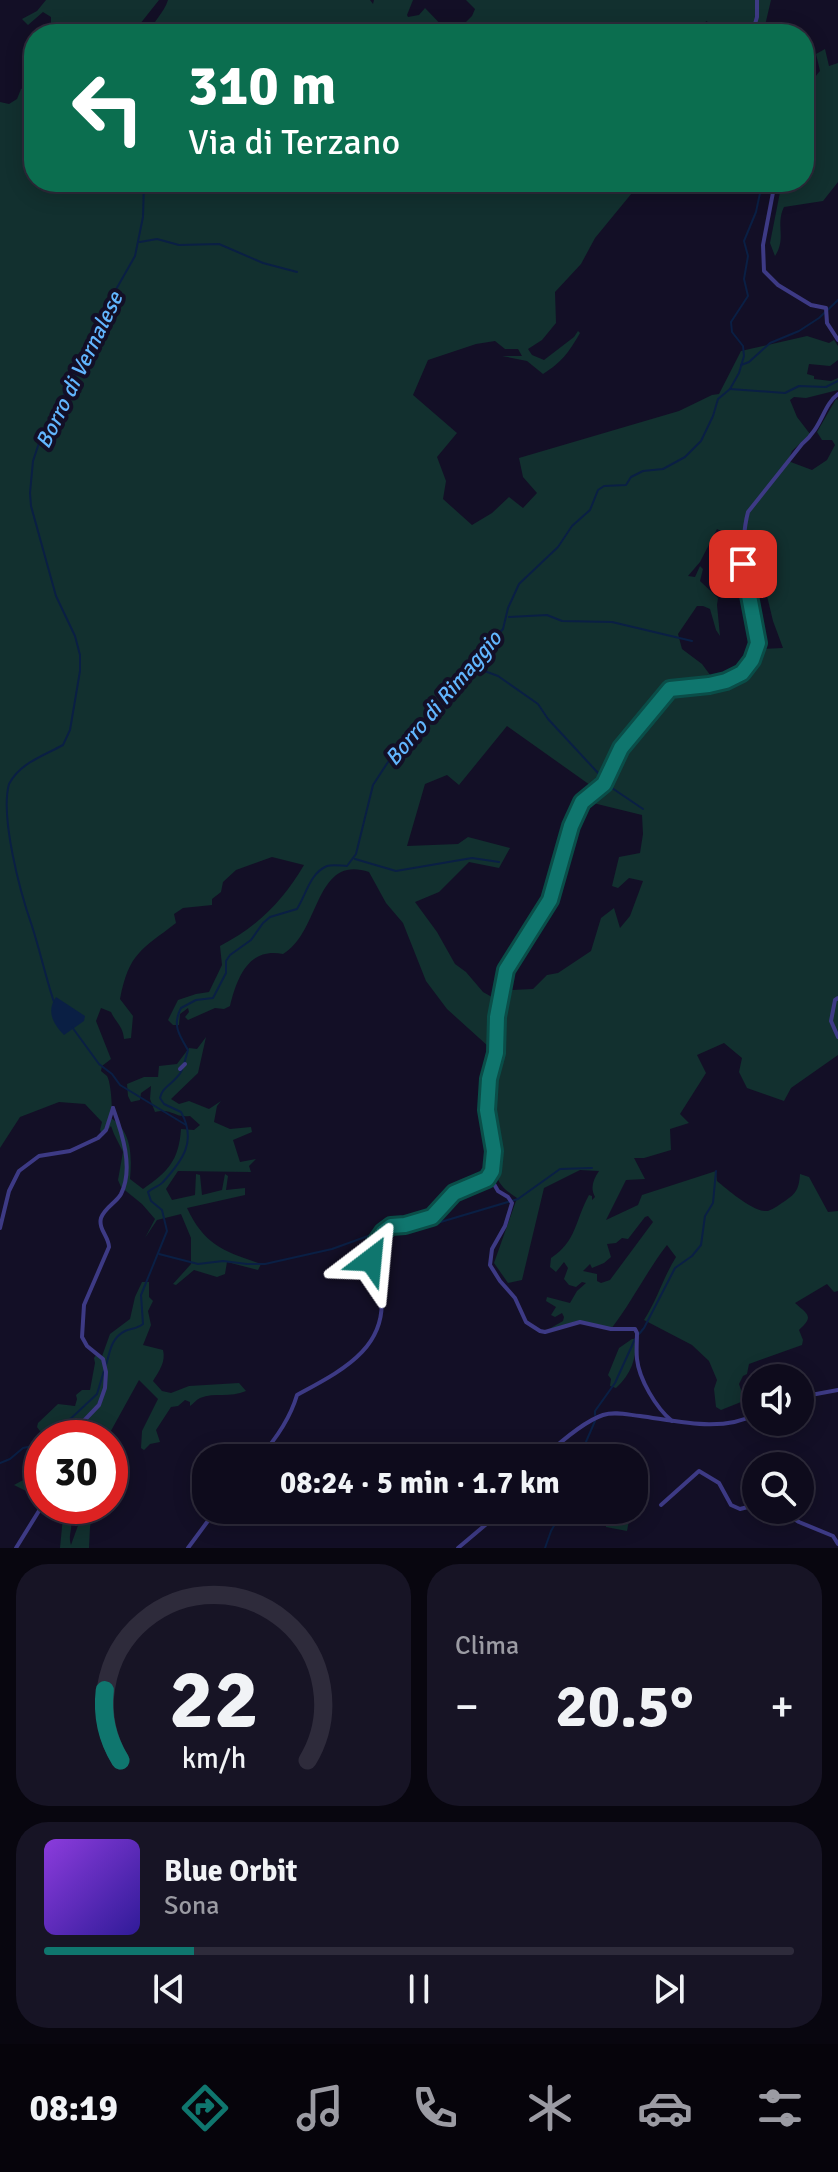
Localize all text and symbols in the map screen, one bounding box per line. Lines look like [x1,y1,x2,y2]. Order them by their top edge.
text: 310 m [188,51,336,120]
icon: left [56,56,160,160]
text: Via di Terzano [188,120,400,165]
water label: Borro di Vernalese [29,286,129,453]
pin [709,530,777,598]
icon: arrive [721,542,765,586]
water label: Borro di Rimaggio [379,624,508,771]
position arrow [329,1218,413,1302]
map controls [742,1364,814,1524]
button: sound [742,1364,814,1436]
speed limit sign: 30 [24,1420,128,1524]
button: search [742,1452,814,1524]
text: 08:24 · 5 min · 1.7 km [280,1465,560,1502]
text: Clima [455,1630,519,1662]
text: 22 [169,1649,258,1751]
text: 20.5° [555,1670,694,1744]
text: − [455,1680,479,1734]
text: + [770,1680,794,1734]
text: km/h [181,1741,246,1776]
text: Blue Orbit [164,1853,297,1890]
text: Sona [164,1890,219,1922]
icon: previous [147,1967,191,2011]
icon: pause [397,1967,441,2011]
icon: next [647,1967,691,2011]
icon: directions [177,2080,233,2136]
icon: music [292,2080,348,2136]
icon: phone [407,2080,463,2136]
icon: climate [522,2080,578,2136]
icon: car [637,2080,693,2136]
icon: filters [752,2080,808,2136]
text: 08:19 [30,2086,118,2131]

